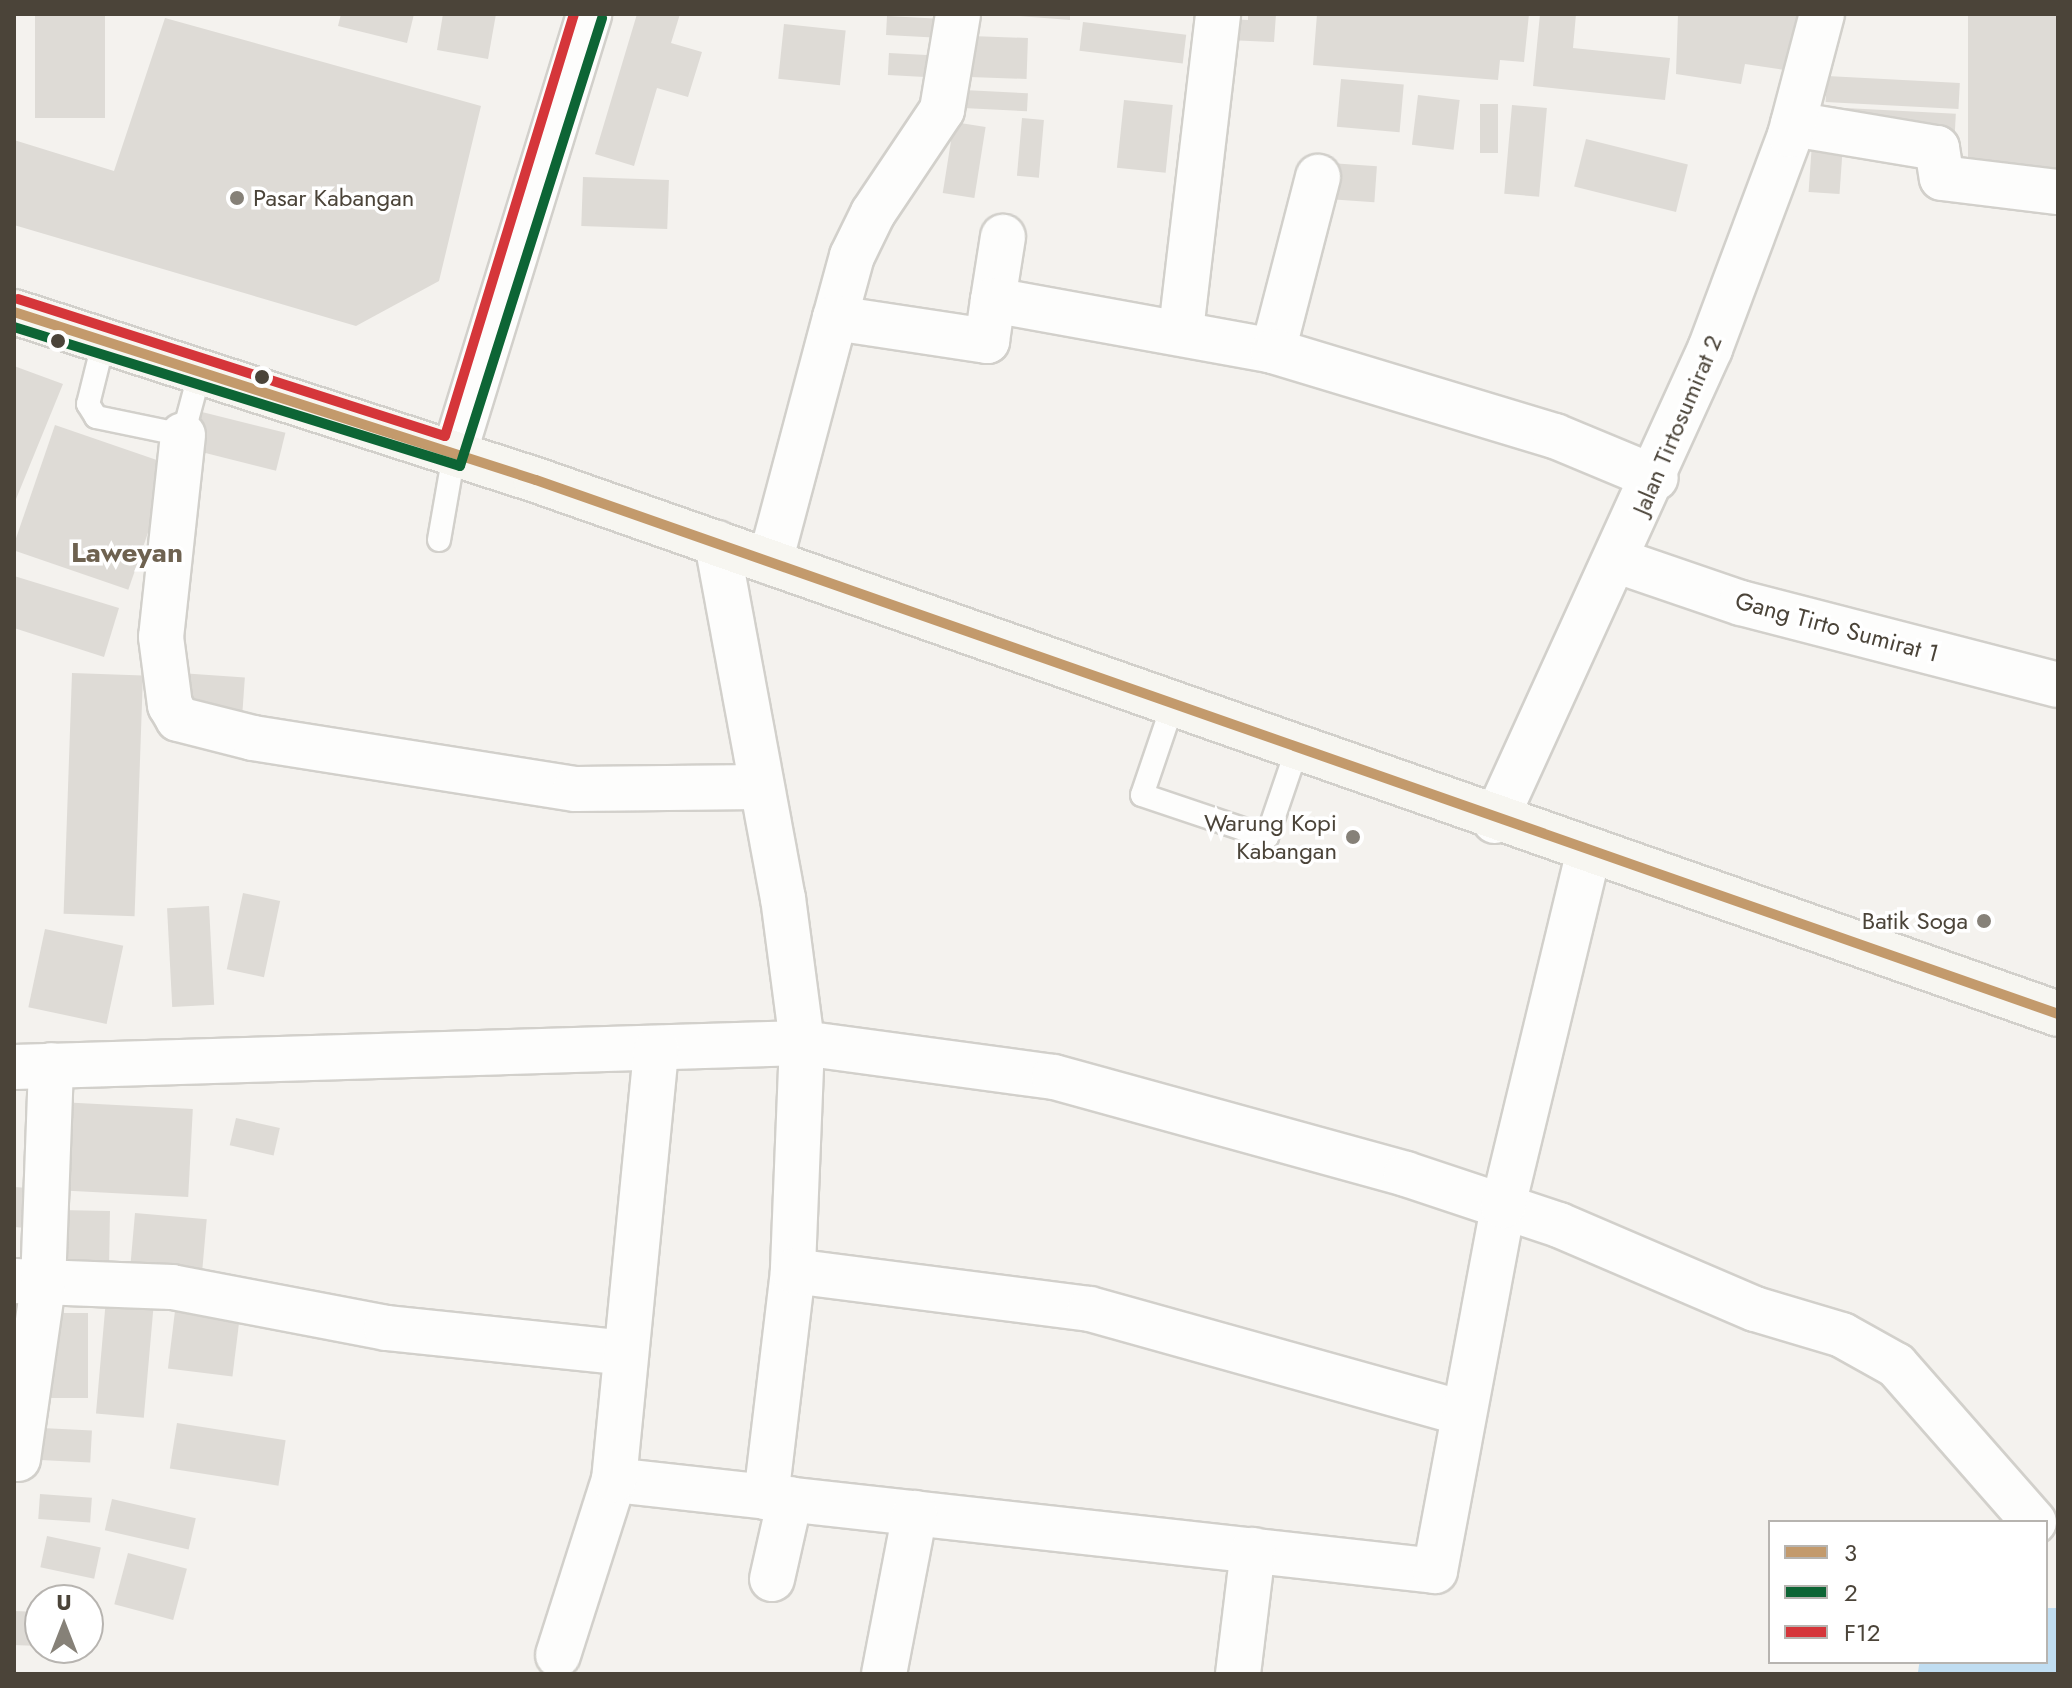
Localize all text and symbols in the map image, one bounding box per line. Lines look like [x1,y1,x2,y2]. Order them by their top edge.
place label: Pasar Kabangan [253,184,414,212]
marker: Pasar Kabangan [228,189,246,207]
street label: Jalan Tirtosumirat 2 [1626,331,1728,519]
unlabelled marker [50,333,66,349]
unlabelled marker [254,369,270,385]
district label: Laweyan [71,536,183,570]
street label: Gang Tirto Sumirat 1 [1732,586,1942,668]
place label: Warung Kopi Kabangan [1204,809,1337,865]
marker: Warung Kopi Kabangan [1344,828,1362,846]
place label: Batik Soga [1862,907,1968,935]
marker: Batik Soga [1975,912,1993,930]
legend [1768,1520,2048,1664]
text: 3 [1844,1535,1857,1570]
text: 2 [1844,1575,1858,1610]
north arrow [24,1584,104,1664]
text: U [56,1586,72,1618]
text: F12 [1844,1615,1880,1650]

